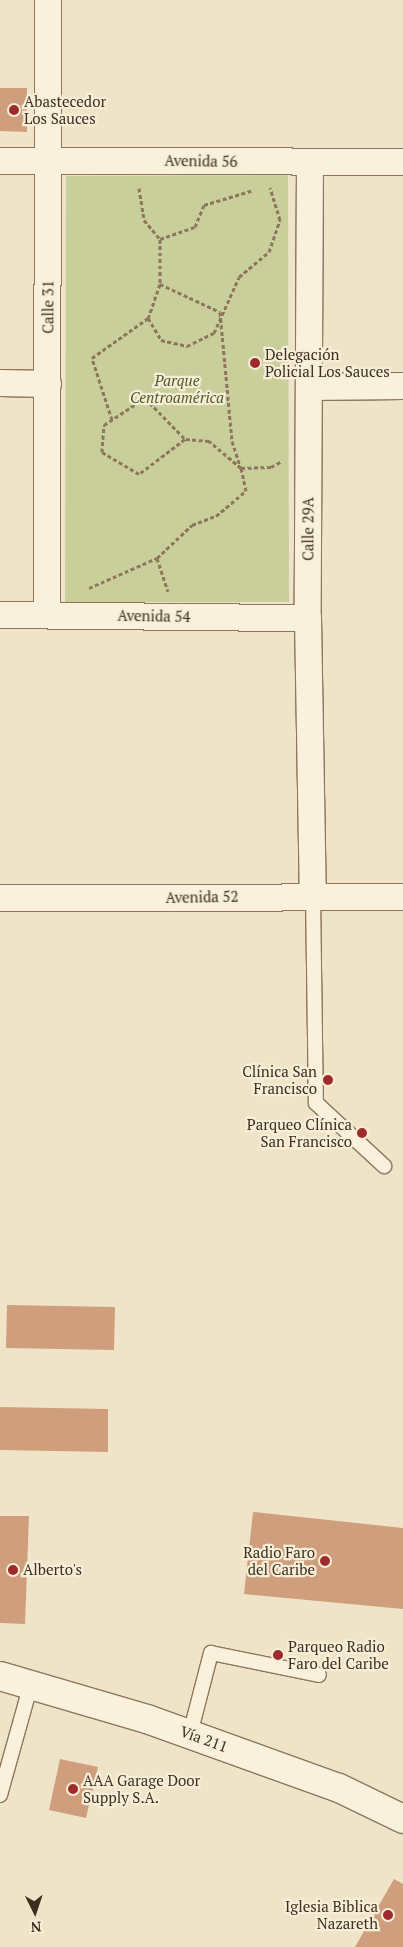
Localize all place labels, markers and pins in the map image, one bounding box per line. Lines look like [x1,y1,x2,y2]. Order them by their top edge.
place label: Abastecedor Los Sauces [24,92,106,127]
marker: Abastecedor Los Sauces [8,104,20,116]
place label: Delegación Policial Los Sauces [265,345,390,380]
marker: Delegación Policial Los Sauces [249,357,261,369]
place label: Clínica San Francisco [242,1062,317,1097]
marker: Clínica San Francisco [321,1073,335,1087]
place label: Parqueo Clínica San Francisco [247,1115,352,1150]
marker: Parqueo Clínica San Francisco [356,1127,368,1139]
place label: Radio Faro del Caribe [243,1543,315,1578]
marker: Radio Faro del Caribe [319,1555,331,1567]
place label: Alberto's [23,1561,82,1579]
marker: Alberto's [7,1564,19,1576]
place label: Parqueo Radio Faro del Caribe [288,1637,389,1672]
marker: Parqueo Radio Faro del Caribe [272,1649,284,1661]
place label: AAA Garage Door Supply S.A. [83,1771,201,1806]
marker: AAA Garage Door Supply S.A. [67,1783,79,1795]
place label: Iglesia Biblica Nazareth [285,1897,378,1932]
marker: Iglesia Biblica Nazareth [382,1909,394,1921]

